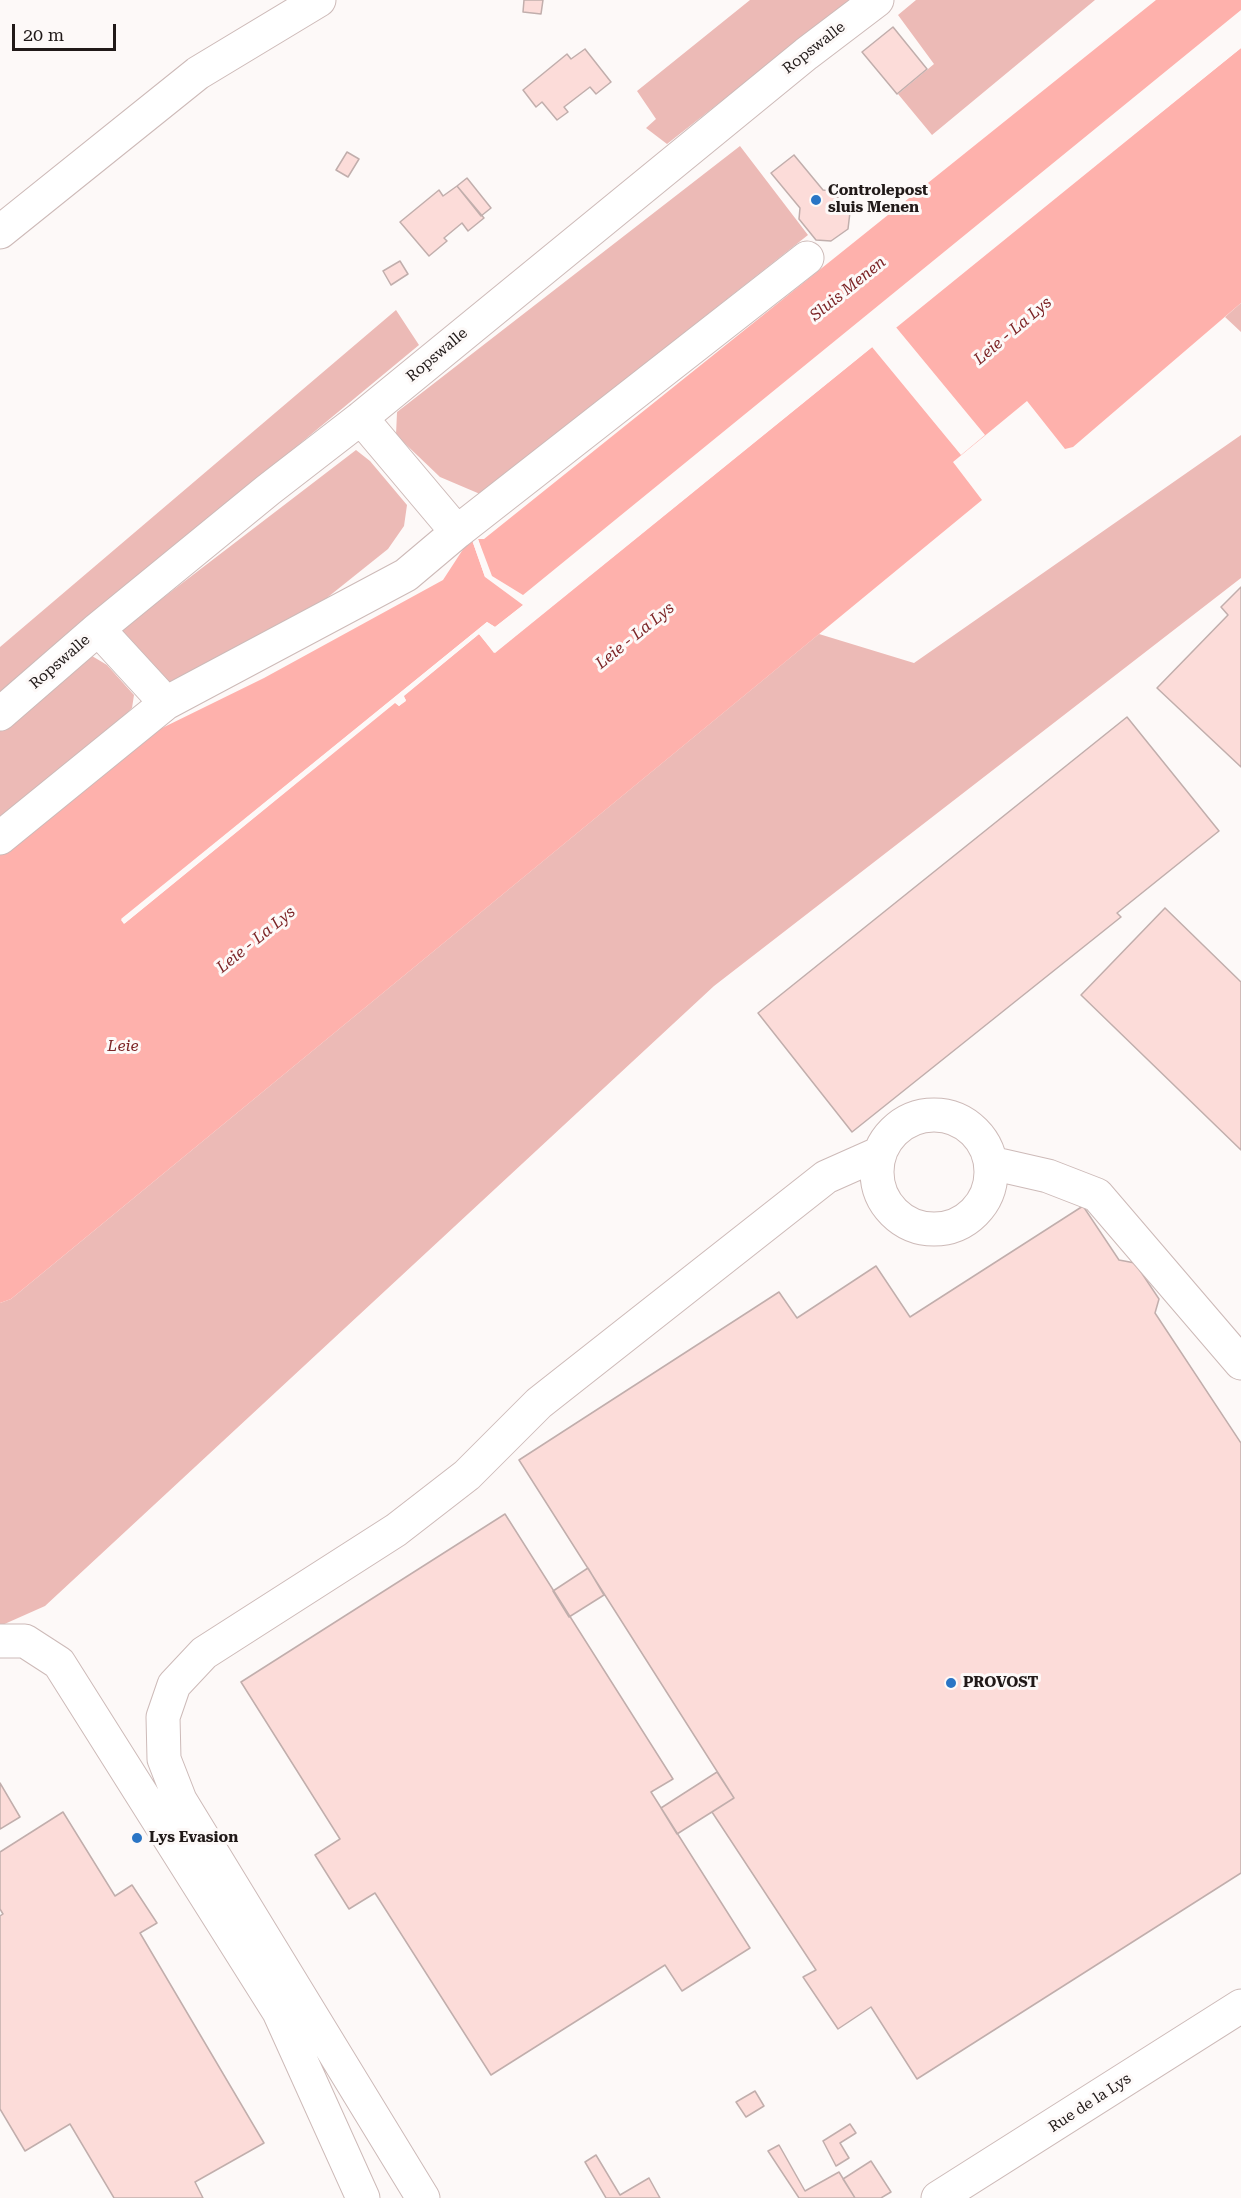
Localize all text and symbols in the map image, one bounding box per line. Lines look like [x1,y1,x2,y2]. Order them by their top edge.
scale bar [15,12,118,50]
street label: Ropswalle [779,18,849,78]
text: 20 m [23,24,64,45]
place label: Controlepost sluis Menen [828,182,928,217]
marker: Controlepost sluis Menen [809,193,823,207]
water label: Sluis Menen [806,253,890,325]
water label: Leie - La Lys [970,293,1056,369]
street label: Ropswalle [403,324,471,386]
water label: Leie - La Lys [592,599,678,673]
street label: Ropswalle [26,631,94,693]
water label: Leie - La Lys [213,903,299,977]
water label: Leie [107,1036,139,1056]
place label: PROVOST [963,1674,1038,1692]
marker: PROVOST [944,1676,958,1690]
place label: Lys Evasion [149,1829,238,1847]
marker: Lys Evasion [130,1831,144,1845]
street label: Rue de la Lys [1045,2070,1135,2136]

